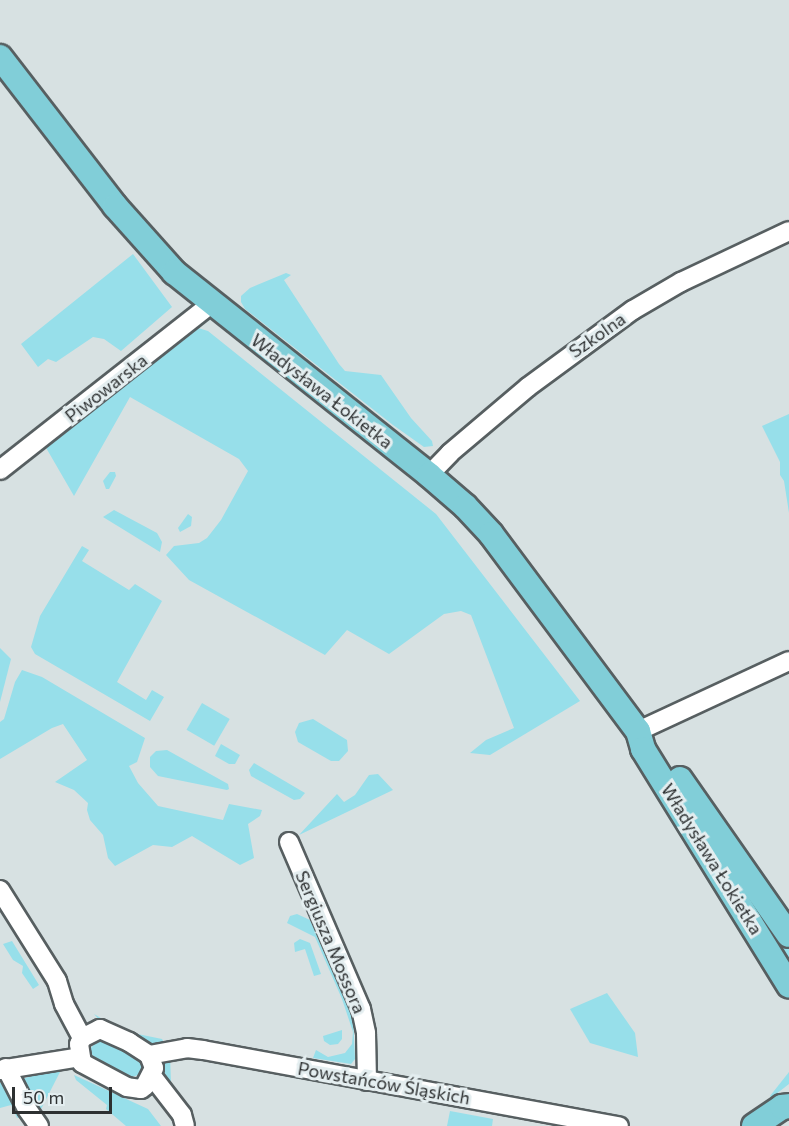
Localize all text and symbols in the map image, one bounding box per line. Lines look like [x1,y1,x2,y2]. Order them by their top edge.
street label: Szkolna [565,308,629,362]
street label: Władysława Łokietka [247,329,397,453]
street label: Piwowarska [61,349,151,427]
street label: Władysława Łokietka [657,780,767,938]
street label: Sergiusza Mossora [291,867,371,1017]
street label: Powstańców Śląskich [296,1057,472,1109]
scale bar [15,1075,116,1113]
text: 50 m [23,1086,64,1108]

